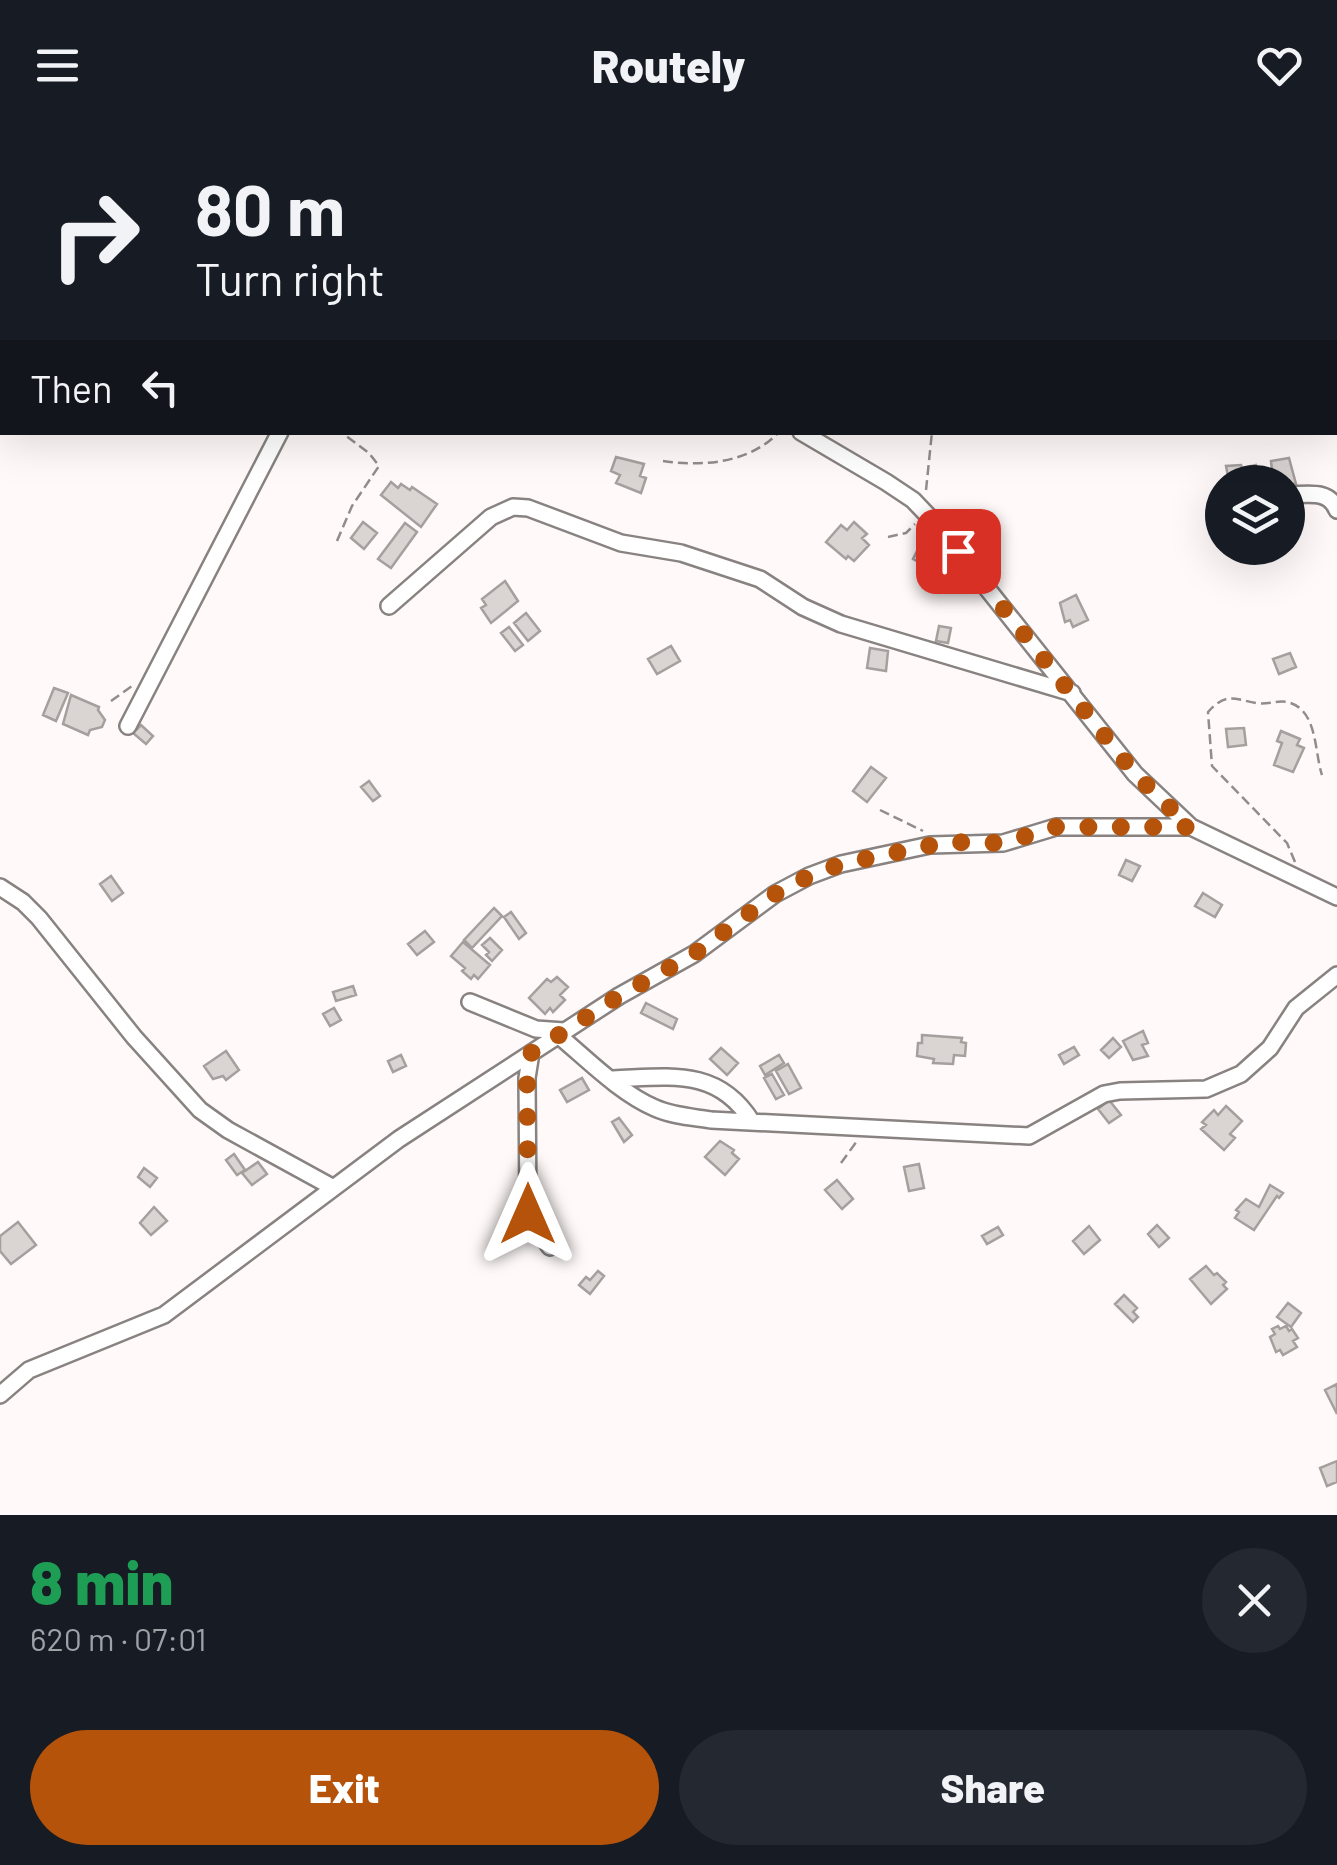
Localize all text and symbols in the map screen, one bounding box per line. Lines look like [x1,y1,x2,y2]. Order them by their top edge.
icon: menu [30,38,85,93]
text: Routely [592,38,745,92]
icon: heart [1252,38,1307,93]
text: 80 m [195,166,345,250]
icon: right [30,170,160,300]
text: Turn right [195,251,385,305]
icon: left [133,360,188,415]
text: Then [30,365,113,411]
map controls [1205,465,1305,565]
button: layers [1205,465,1305,565]
pin [916,509,1001,594]
icon: arrive [931,524,986,579]
position arrow [476,1162,580,1266]
text: 8 min [30,1545,174,1617]
button: close [1202,1548,1307,1653]
text: 620 m · 07:01 [30,1619,207,1657]
button: Exit [30,1730,659,1845]
button: Share [679,1730,1307,1845]

